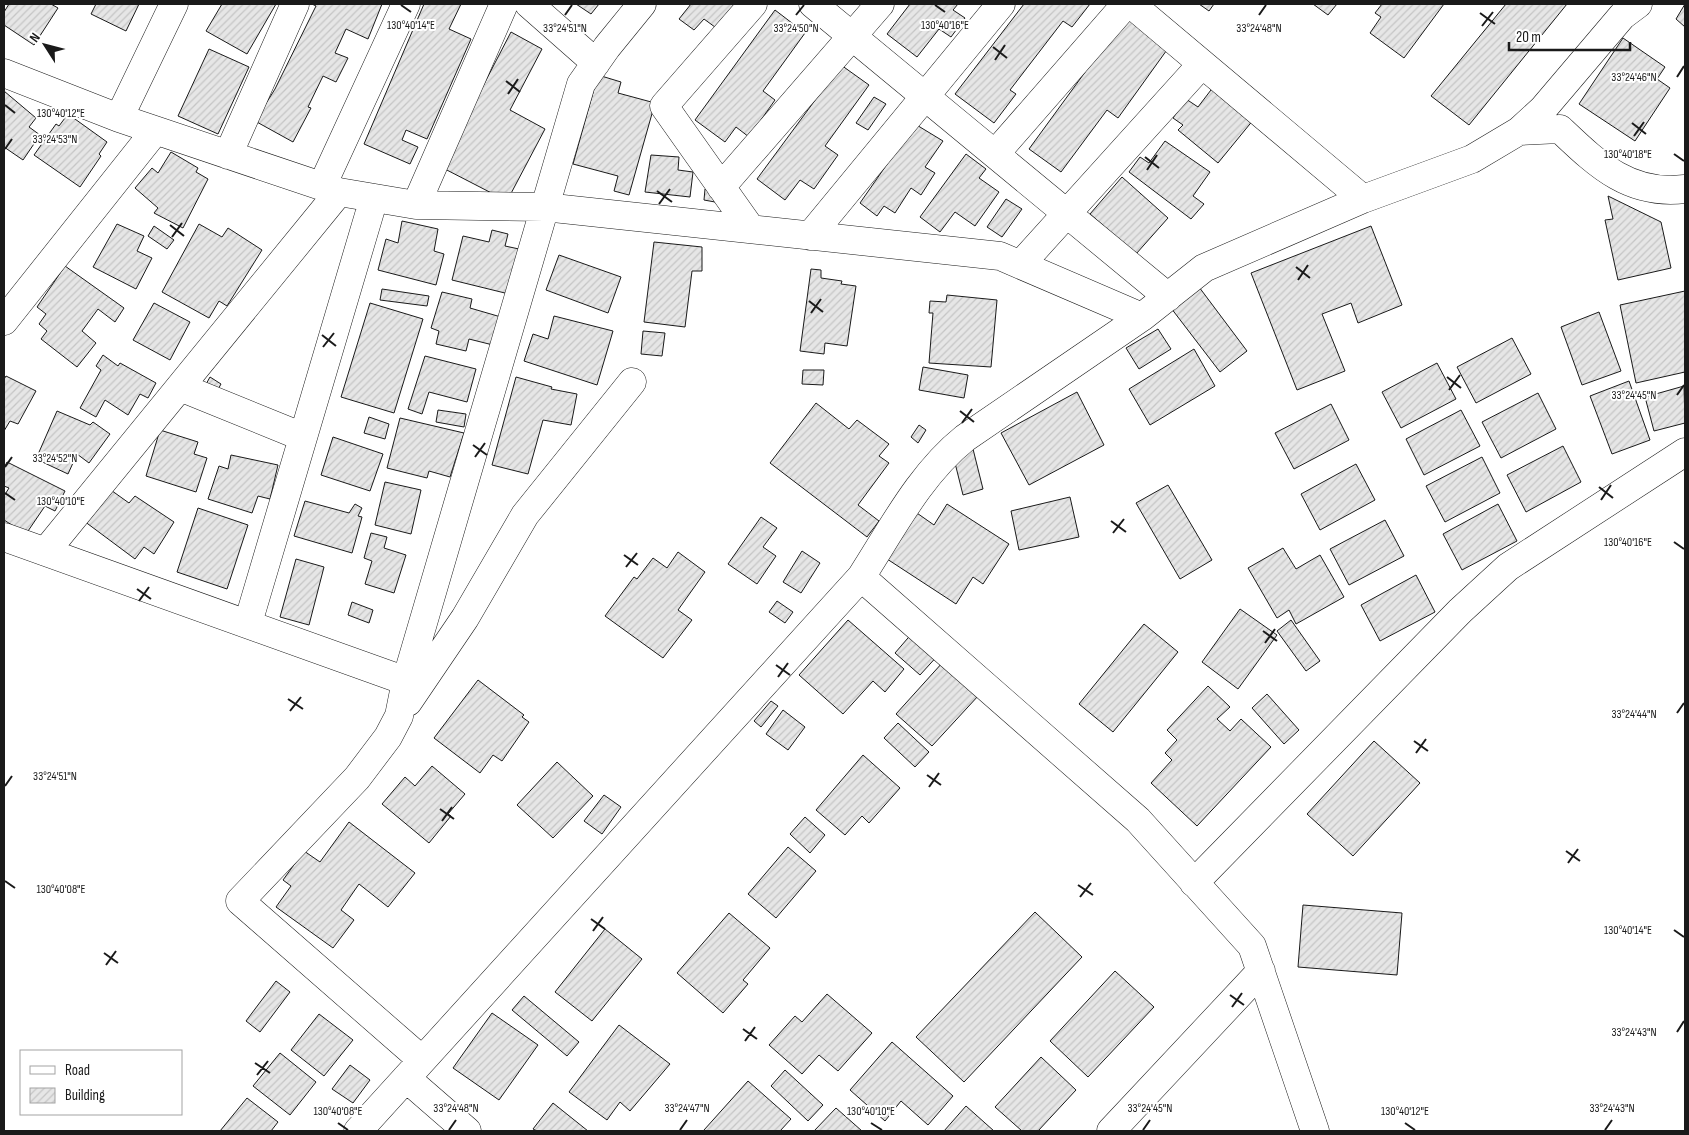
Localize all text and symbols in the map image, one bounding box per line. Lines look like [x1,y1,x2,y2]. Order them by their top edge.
text: 130°40'14"E [387,18,435,33]
text: 130°40'16"E [921,18,969,33]
north arrow [20,20,70,70]
scale bar [1509,20,1630,52]
text: 33°24'51"N [543,21,587,36]
text: 33°24'50"N [773,21,819,36]
text: 33°24'48"N [1236,21,1282,36]
text: 20 m [1516,28,1541,47]
text: N [26,30,44,46]
text: 33°24'46"N [1611,70,1657,85]
text: 130°40'12"E [37,106,85,121]
text: 33°24'53"N [33,132,77,147]
text: 130°40'18"E [1604,147,1652,162]
text: 33°24'45"N [1612,388,1656,403]
text: 33°24'52"N [33,451,77,466]
text: 130°40'10"E [37,494,85,509]
text: 130°40'16"E [1604,535,1652,550]
text: 33°24'44"N [1611,707,1657,722]
text: 33°24'51"N [33,769,77,784]
text: 130°40'08"E [36,882,86,897]
text: 130°40'14"E [1604,923,1652,938]
text: 33°24'43"N [1611,1025,1657,1040]
legend [20,1050,182,1115]
text: Road [65,1061,90,1080]
text: Building [65,1086,105,1105]
text: 33°24'48"N [433,1101,479,1116]
text: 33°24'47"N [664,1101,710,1116]
text: 33°24'45"N [1128,1101,1172,1116]
text: 33°24'43"N [1589,1101,1635,1116]
text: 130°40'08"E [313,1104,363,1119]
text: 130°40'10"E [847,1104,895,1119]
text: 130°40'12"E [1381,1104,1429,1119]

